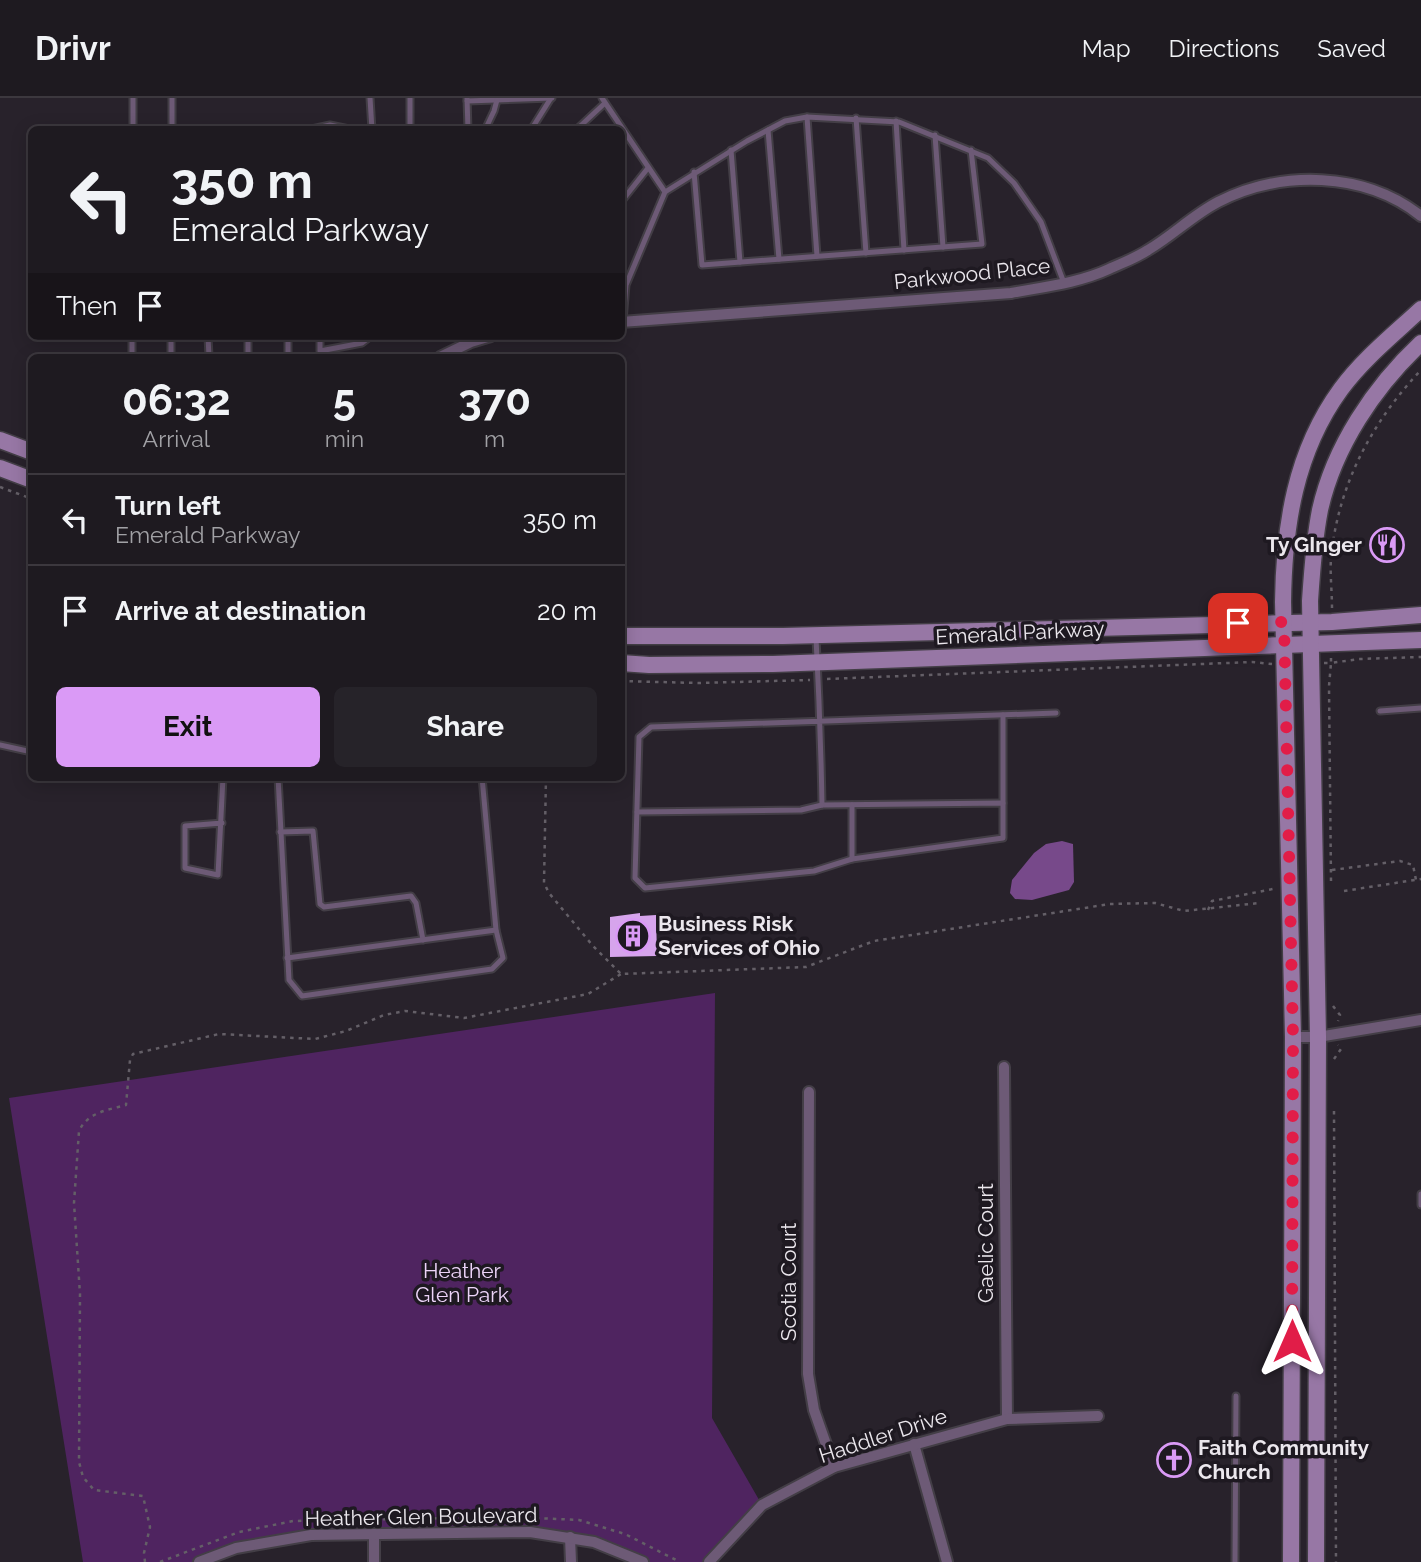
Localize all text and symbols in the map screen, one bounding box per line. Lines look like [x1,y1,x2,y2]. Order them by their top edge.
text: Drivr [35,29,111,68]
text: Map [1082,34,1131,63]
text: Directions [1169,34,1279,63]
text: Saved [1317,34,1386,63]
text: 350 m [171,152,313,209]
icon: left [56,154,147,245]
text: Emerald Parkway [171,211,429,248]
street label: Parkwood Place [893,253,1051,294]
icon: arrive [131,287,169,325]
text: Then [56,291,117,321]
text: 06:32 [122,376,231,425]
text: 5 [333,376,356,425]
text: 370 [458,376,531,425]
text: Arrival [143,425,210,452]
text: min [325,425,364,452]
text: m [484,425,505,452]
text: Turn left [115,491,221,521]
icon: left [56,501,94,539]
text: 350 m [523,505,597,535]
text: Emerald Parkway [115,521,301,548]
restaurant icon: Ty GInger [1368,526,1406,564]
place label: Ty GInger [1266,532,1362,557]
icon: arrive [56,592,94,630]
pin [1208,593,1268,653]
text: Arrive at destination [115,596,366,626]
text: 20 m [537,596,597,626]
icon: arrive [1219,604,1257,642]
street label: Emerald Parkway [935,616,1105,649]
button: Exit [56,687,320,767]
button: Share [334,687,597,767]
place label: Business Risk Services of Ohio [658,911,820,960]
building icon: Business Risk Services of Ohio [614,917,652,955]
street label: Gaelic Court [973,1183,998,1303]
street label: Scotia Court [776,1223,801,1341]
park label: Heather Glen Park [415,1258,509,1307]
position arrow [1255,1304,1329,1378]
street label: Haddler Drive [816,1403,950,1468]
place label: Faith Community Church [1198,1435,1370,1484]
church icon: Faith Community Church [1155,1441,1193,1479]
street label: Heather Glen Boulevard [304,1502,538,1531]

